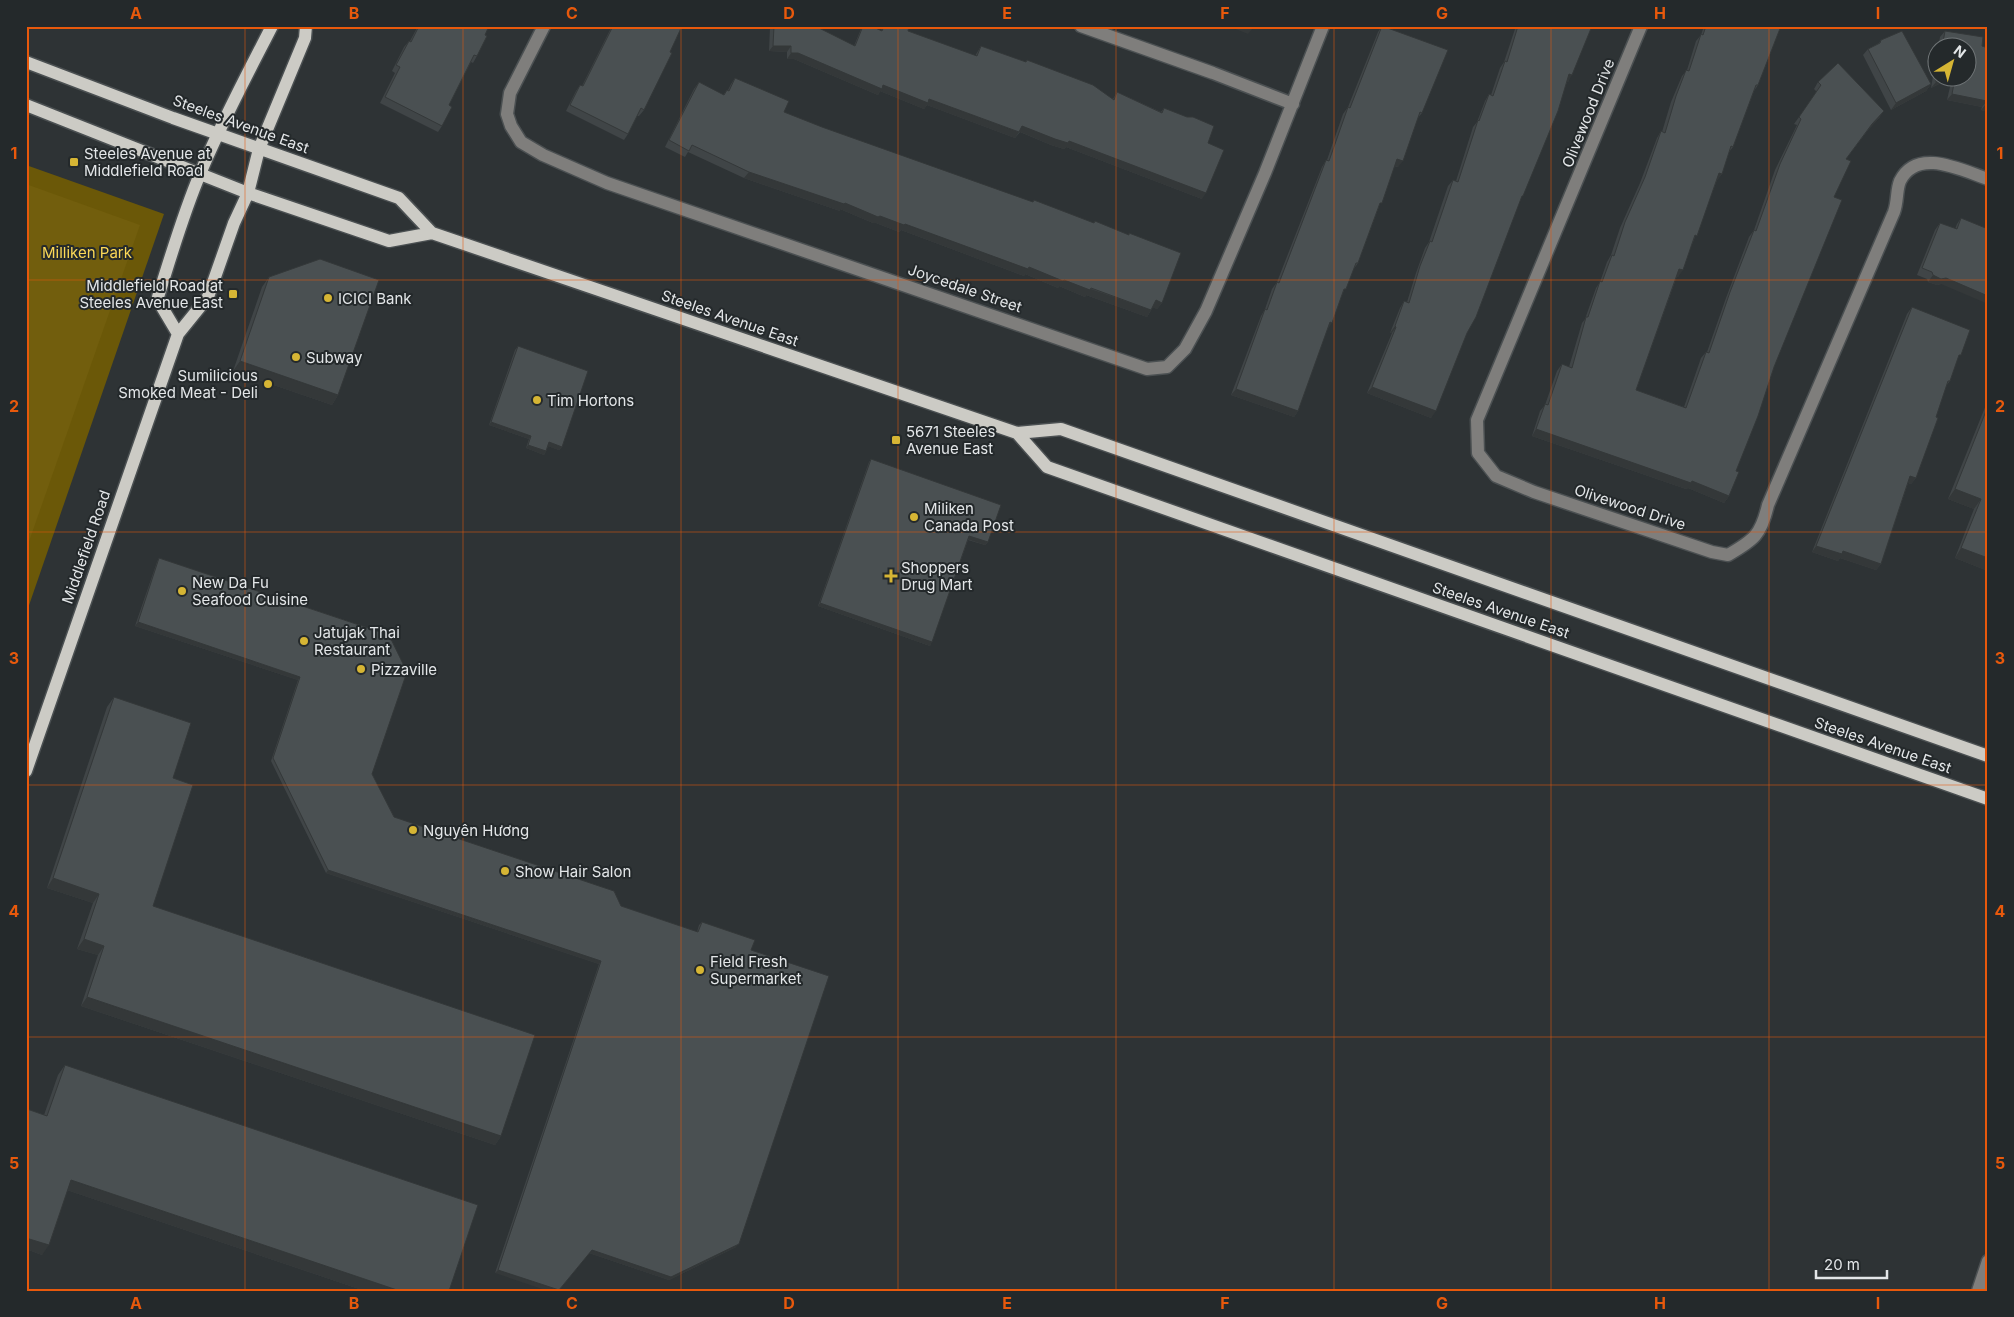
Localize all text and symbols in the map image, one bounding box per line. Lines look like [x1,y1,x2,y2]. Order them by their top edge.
text: A [130,3,142,23]
text: B [349,3,359,23]
text: C [566,3,578,23]
text: D [783,3,795,23]
text: E [1002,3,1012,23]
text: F [1220,3,1230,23]
text: G [1436,3,1448,23]
text: H [1654,3,1666,23]
text: I [1876,3,1880,23]
north arrow [1926,38,1976,88]
text: N [1951,41,1970,61]
street label: Olivewood Drive [1557,56,1619,170]
street label: Steeles Avenue East [170,91,312,158]
text: 1 [11,143,17,163]
text: 1 [1997,143,2003,163]
place label: Steeles Avenue at Middlefield Road [84,144,211,180]
marker: Steeles Avenue at Middlefield Road [68,156,80,168]
park label: Milliken Park [42,243,133,262]
street label: Joycedale Street [906,260,1025,316]
place label: Middlefield Road at Steeles Avenue East [79,276,223,312]
street label: Steeles Avenue East [659,286,801,350]
marker: Middlefield Road at Steeles Avenue East [227,288,239,300]
place label: ICICI Bank [338,289,412,308]
marker: ICICI Bank [322,292,334,304]
place label: Subway [306,348,363,367]
marker: Subway [290,351,302,363]
place label: Sumilicious Smoked Meat - Deli [118,366,258,402]
marker: Sumilicious Smoked Meat - Deli [262,378,274,390]
place label: Tim Hortons [547,391,634,410]
marker: Tim Hortons [531,394,543,406]
text: 2 [9,396,19,416]
text: 2 [1995,396,2005,416]
place label: 5671 Steeles Avenue East [906,422,995,458]
marker: 5671 Steeles Avenue East [890,434,902,446]
street label: Olivewood Drive [1572,480,1688,534]
street label: Middlefield Road [58,488,114,606]
place label: Miliken Canada Post [924,499,1014,535]
marker: Miliken Canada Post [908,511,920,523]
place label: Shoppers Drug Mart [901,558,973,594]
marker: Shoppers Drug Mart [885,570,897,582]
place label: New Da Fu Seafood Cuisine [192,573,308,609]
street label: Steeles Avenue East [1430,578,1572,642]
marker: New Da Fu Seafood Cuisine [176,585,188,597]
place label: Jatujak Thai Restaurant [314,623,400,659]
marker: Jatujak Thai Restaurant [298,635,310,647]
text: 3 [9,648,19,668]
text: 3 [1995,648,2005,668]
place label: Pizzaville [371,660,437,679]
marker: Pizzaville [355,663,367,675]
street label: Steeles Avenue East [1812,713,1954,777]
place label: Nguyên Hương [423,821,529,840]
marker: Nguyên Hương [407,824,419,836]
place label: Show Hair Salon [515,862,631,881]
marker: Show Hair Salon [499,865,511,877]
text: 4 [9,901,20,921]
text: 4 [1995,901,2006,921]
place label: Field Fresh Supermarket [710,952,801,988]
marker: Field Fresh Supermarket [694,964,706,976]
text: 5 [9,1153,19,1173]
text: 5 [1995,1153,2005,1173]
scale bar [1816,1247,1888,1279]
text: 20 m [1824,1255,1860,1274]
text: A [130,1293,142,1313]
text: B [349,1293,359,1313]
text: C [566,1293,578,1313]
text: D [783,1293,795,1313]
text: E [1002,1293,1012,1313]
text: F [1220,1293,1230,1313]
text: G [1436,1293,1448,1313]
text: H [1654,1293,1666,1313]
text: I [1876,1293,1880,1313]

